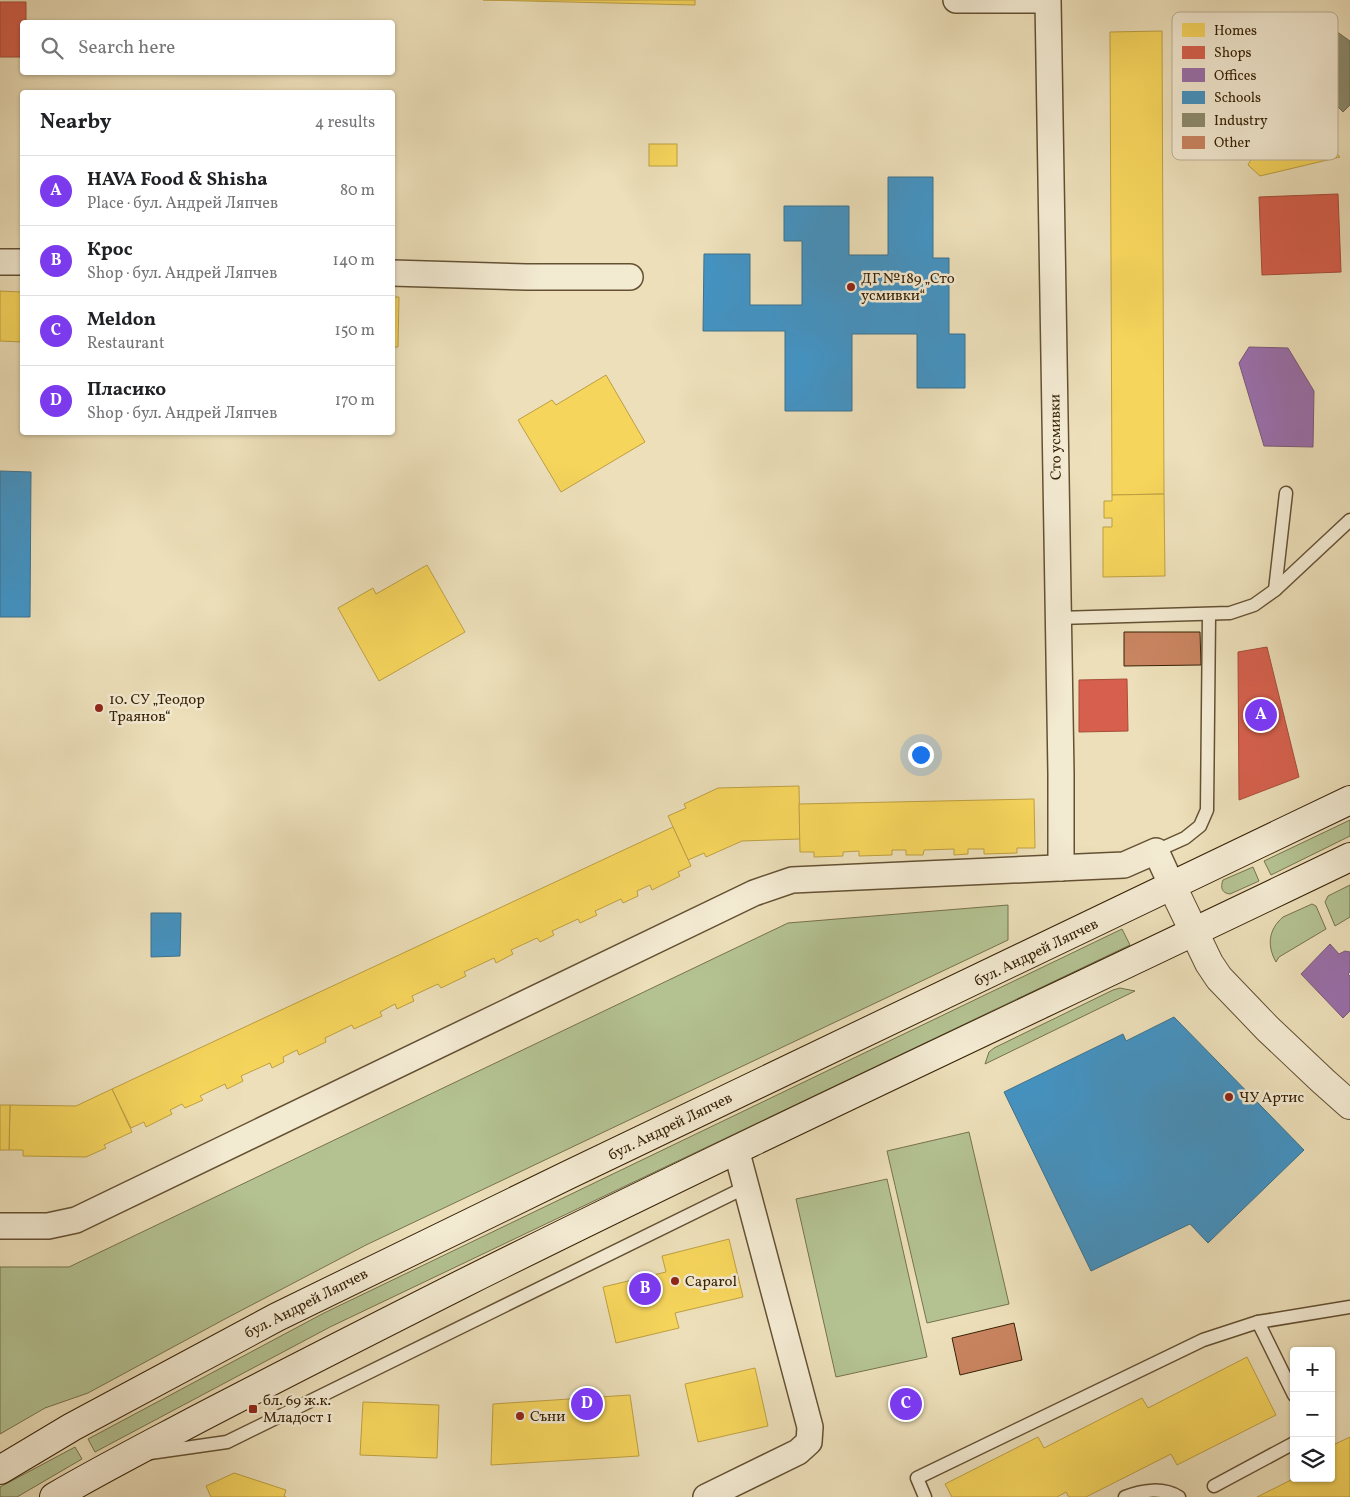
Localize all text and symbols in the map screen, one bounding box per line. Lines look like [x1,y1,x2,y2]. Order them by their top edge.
legend [1172,12,1338,160]
search box [20,20,395,75]
text: Homes [1214,22,1257,41]
icon: search [38,34,66,62]
text: Search here [78,35,175,61]
text: Shops [1214,44,1252,63]
text: Offices [1214,67,1256,86]
text: Schools [1214,89,1261,108]
text: Nearby [40,108,111,137]
text: 4 results [315,112,375,134]
text: Industry [1214,112,1268,131]
text: Other [1214,134,1250,153]
text: HAVA Food & Shisha [87,167,268,193]
text: A [50,180,62,202]
text: 80 m [340,180,375,202]
text: Place · бул. Андрей Ляпчев [87,193,278,215]
text: Крос [87,237,133,263]
text: B [51,250,61,272]
text: 140 m [333,250,375,272]
text: Shop · бул. Андрей Ляпчев [87,263,277,285]
place label: ДГ №189 „Сто усмивки“ [861,269,955,307]
marker: ДГ №189 „Сто усмивки“ [845,281,857,293]
text: Meldon [87,307,156,333]
text: C [51,320,61,342]
text: 150 m [334,320,375,342]
text: Restaurant [87,333,165,355]
text: Пласико [87,377,166,403]
text: D [50,390,62,412]
text: 170 m [335,390,375,412]
street label: Сто усмивки [1045,394,1068,480]
text: Shop · бул. Андрей Ляпчев [87,403,277,425]
place label: 10. СУ „Теодор Траянов“ [109,690,205,728]
pin: A [1245,696,1277,734]
marker: 10. СУ „Теодор Траянов“ [93,702,105,714]
your location [908,742,934,768]
street label: бул. Андрей Ляпчев [971,914,1102,993]
street label: бул. Андрей Ляпчев [605,1088,736,1167]
place label: ЧУ Артис [1239,1088,1305,1109]
marker: ЧУ Артис [1223,1091,1235,1103]
street label: бул. Андрей Ляпчев [241,1264,372,1344]
pin: B [629,1270,661,1308]
place label: Caparol [685,1272,737,1293]
marker: Caparol [669,1275,681,1287]
map controls [1290,1347,1335,1482]
button: + [1290,1347,1335,1392]
pin: D [571,1385,603,1423]
pin: C [890,1385,922,1423]
place label: бл. 69 ж.к. Младост 1 [263,1391,332,1429]
button: − [1290,1392,1335,1437]
marker: бл. 69 ж.к. Младост 1 [247,1403,259,1415]
place label: Съни [530,1407,565,1428]
marker: Съни [514,1410,526,1422]
button: layers [1290,1437,1335,1482]

